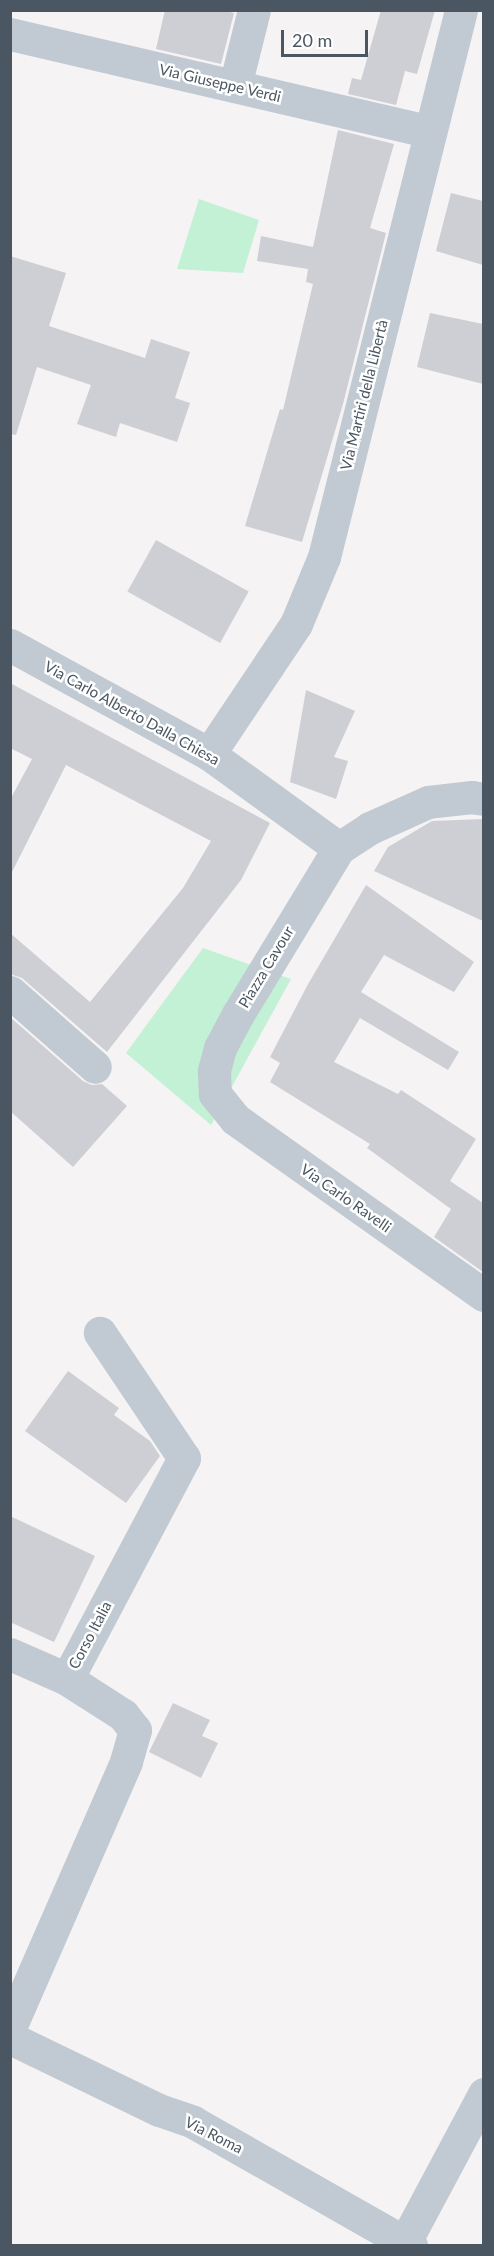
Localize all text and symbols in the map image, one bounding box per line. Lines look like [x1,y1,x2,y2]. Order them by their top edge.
scale bar [284,18,371,56]
text: 20 m [292,29,332,51]
street label: Via Giuseppe Verdi [157,60,283,106]
street label: Via Martiri della Libertà [337,318,391,472]
street label: Via Carlo Alberto Dalla Chiesa [41,657,223,769]
street label: Piazza Cavour [235,923,297,1011]
street label: Via Carlo Ravelli [297,1160,395,1236]
street label: Corso Italia [65,1598,115,1672]
street label: Via Roma [182,2113,246,2157]

